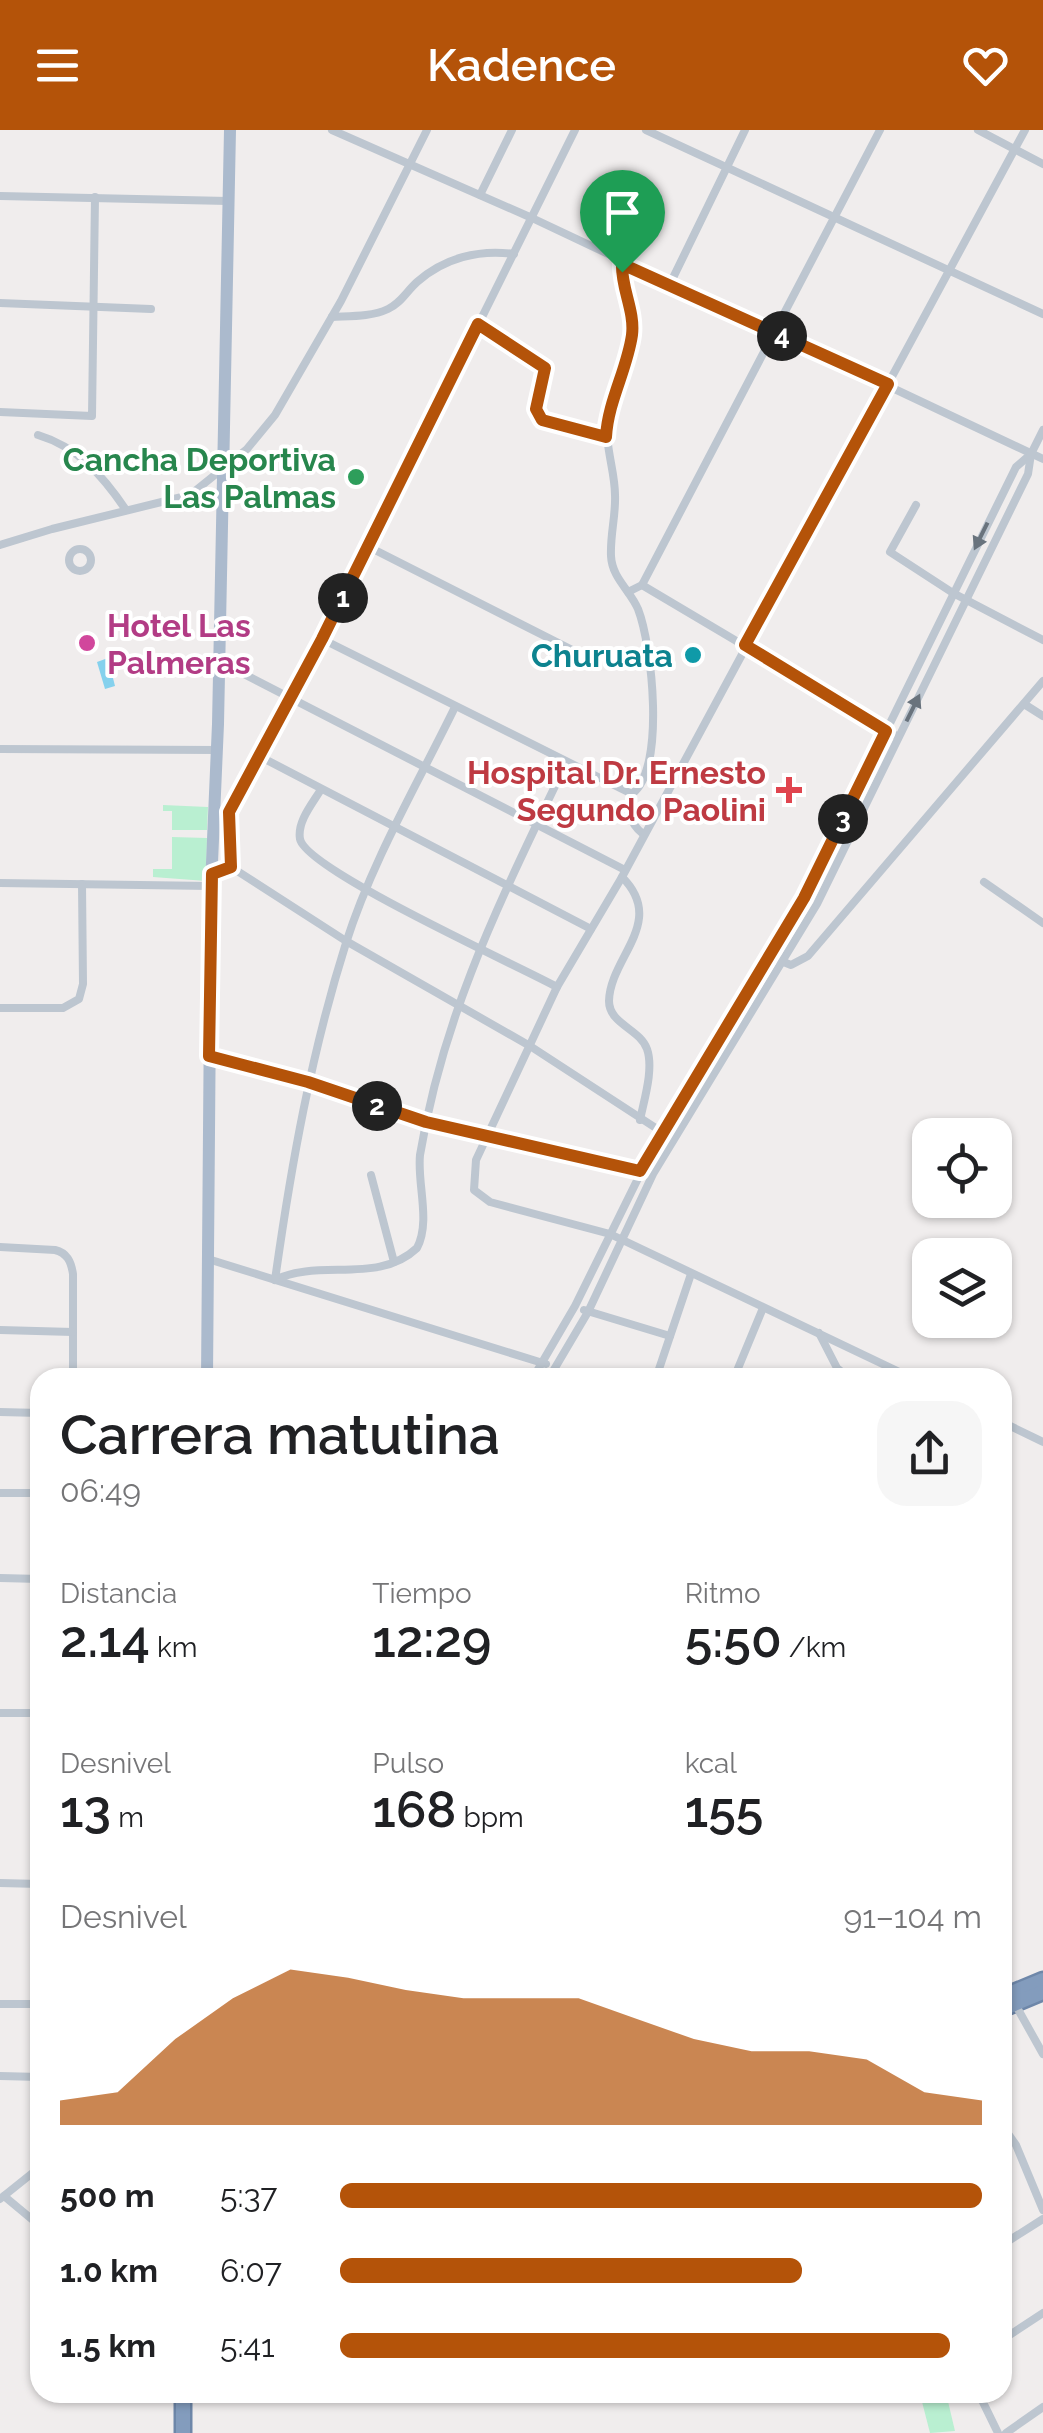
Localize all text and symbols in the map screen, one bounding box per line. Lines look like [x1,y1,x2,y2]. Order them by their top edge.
icon: menu [30,38,85,93]
icon: heart [958,38,1013,93]
text: Kadence [427,39,616,92]
pin [580,170,665,273]
icon: arrive [595,185,650,240]
pin: 4 [757,311,807,361]
text: 4 [774,319,790,352]
place label: Cancha Deportiva Las Palmas [63,441,336,515]
marker: Cancha Deportiva Las Palmas [345,466,367,488]
one-way arrow [973,522,990,551]
pin: 1 [318,573,368,623]
text: 1 [336,581,350,614]
place label: Hotel Las Palmeras [107,607,251,681]
marker: Hotel Las Palmeras [76,632,98,654]
place label: Churuata [531,637,673,674]
marker: Churuata [682,644,704,666]
one-way arrow [904,693,921,722]
place label: Hospital Dr. Ernesto Segundo Paolini [467,754,766,828]
marker: Hospital Dr. Ernesto Segundo Paolini [776,777,802,803]
pin: 3 [818,794,868,844]
text: 3 [835,802,851,835]
pin: 2 [352,1081,402,1131]
text: 2 [369,1089,385,1122]
map controls [912,1118,1012,1338]
button: locate [912,1118,1012,1218]
button: layers [912,1238,1012,1338]
button: share [877,1401,982,1506]
text: Carrera matutina [60,1402,500,1467]
text: 06:49 [60,1472,141,1509]
text: Distancia [60,1577,177,1610]
text: Tiempo [372,1577,472,1610]
text: Ritmo [685,1577,761,1610]
text: 2.14 [60,1610,150,1669]
text: 12:29 [372,1610,491,1669]
text: 5:50 [685,1610,782,1669]
text: km [150,1631,198,1664]
text: /km [782,1631,846,1664]
text: Desnivel [60,1747,171,1780]
text: Pulso [372,1747,444,1780]
text: kcal [685,1747,737,1780]
text: 13 [60,1780,111,1839]
text: 168 [372,1780,456,1839]
text: 155 [685,1780,763,1839]
text: m [111,1801,144,1834]
text: bpm [456,1801,524,1834]
text: Desnivel [60,1898,187,1935]
text: 91–104 m [844,1898,982,1935]
text: 500 m [60,2177,155,2214]
text: 5:37 [220,2177,278,2214]
text: 1.0 km [60,2252,158,2289]
text: 6:07 [220,2252,282,2289]
text: 1.5 km [60,2327,156,2364]
text: 5:41 [220,2327,275,2364]

